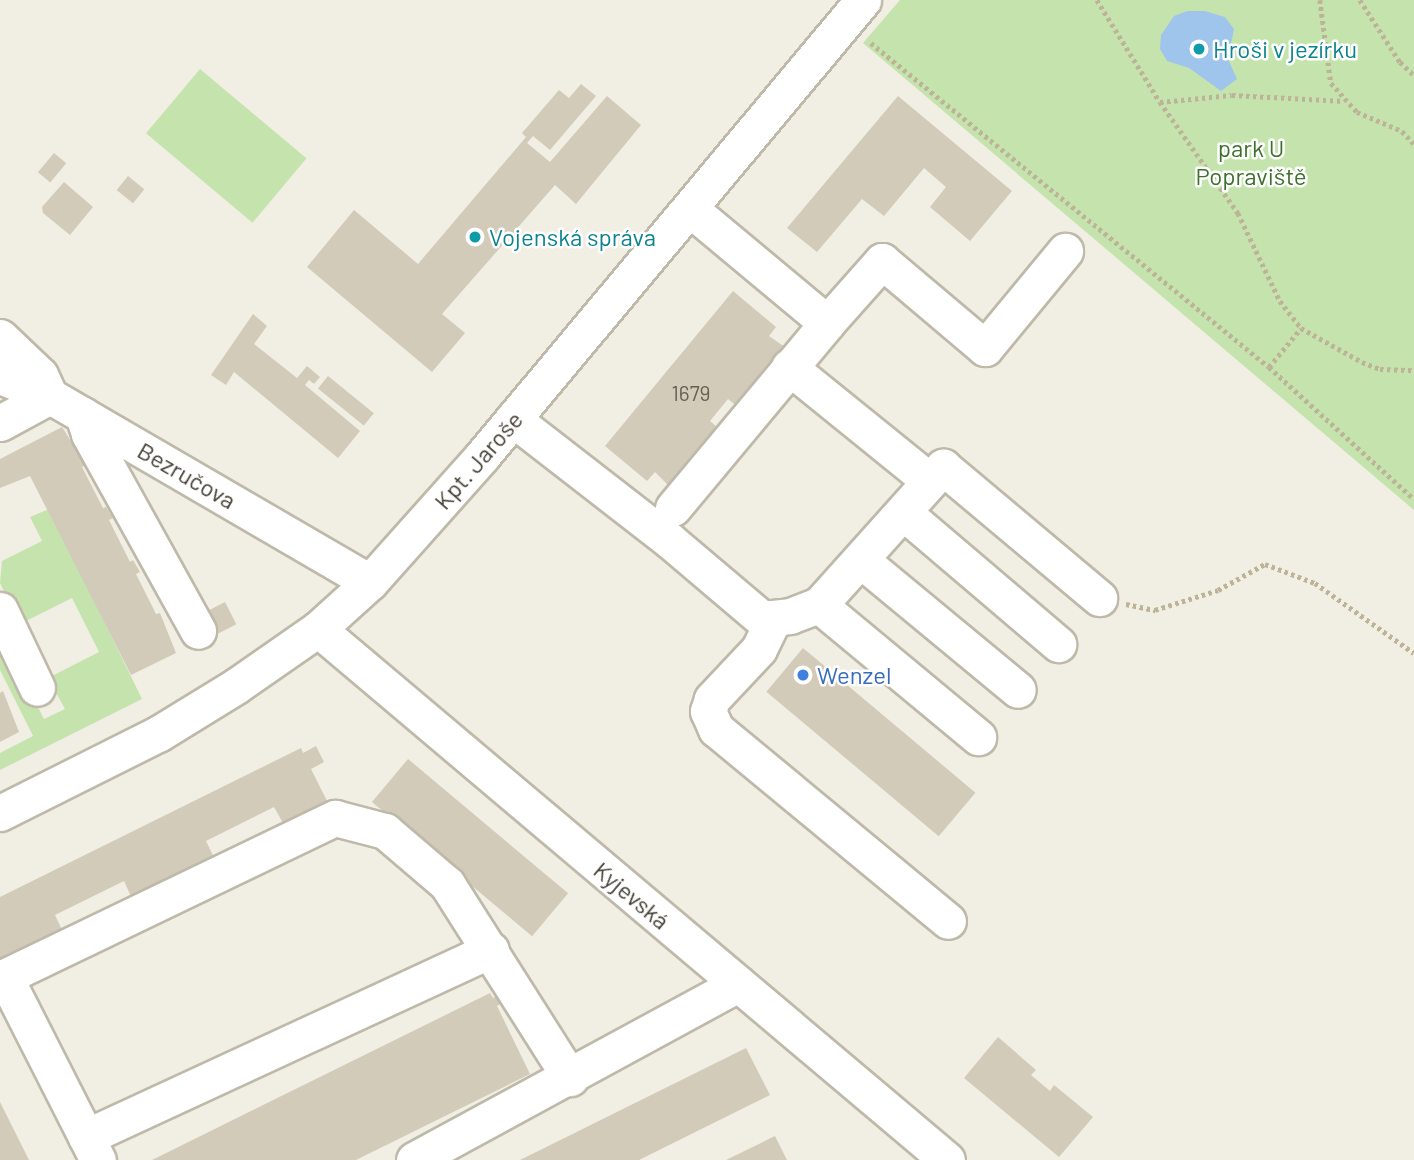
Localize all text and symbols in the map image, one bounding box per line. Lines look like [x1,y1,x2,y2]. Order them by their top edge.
place label: Hroši v jezírku [1213,35,1357,63]
marker: Hroši v jezírku [1191,41,1207,57]
park label: park U Popraviště [1195,134,1307,190]
place label: Vojenská správa [489,223,656,251]
marker: Vojenská správa [467,229,483,245]
house number: 1679 [671,380,711,406]
street label: Kpt. Jaroše [428,405,528,515]
street label: Bezručova [133,435,241,515]
place label: Wenzel [817,661,892,689]
marker: Wenzel [795,667,811,683]
street label: Kyjevská [588,855,676,935]

